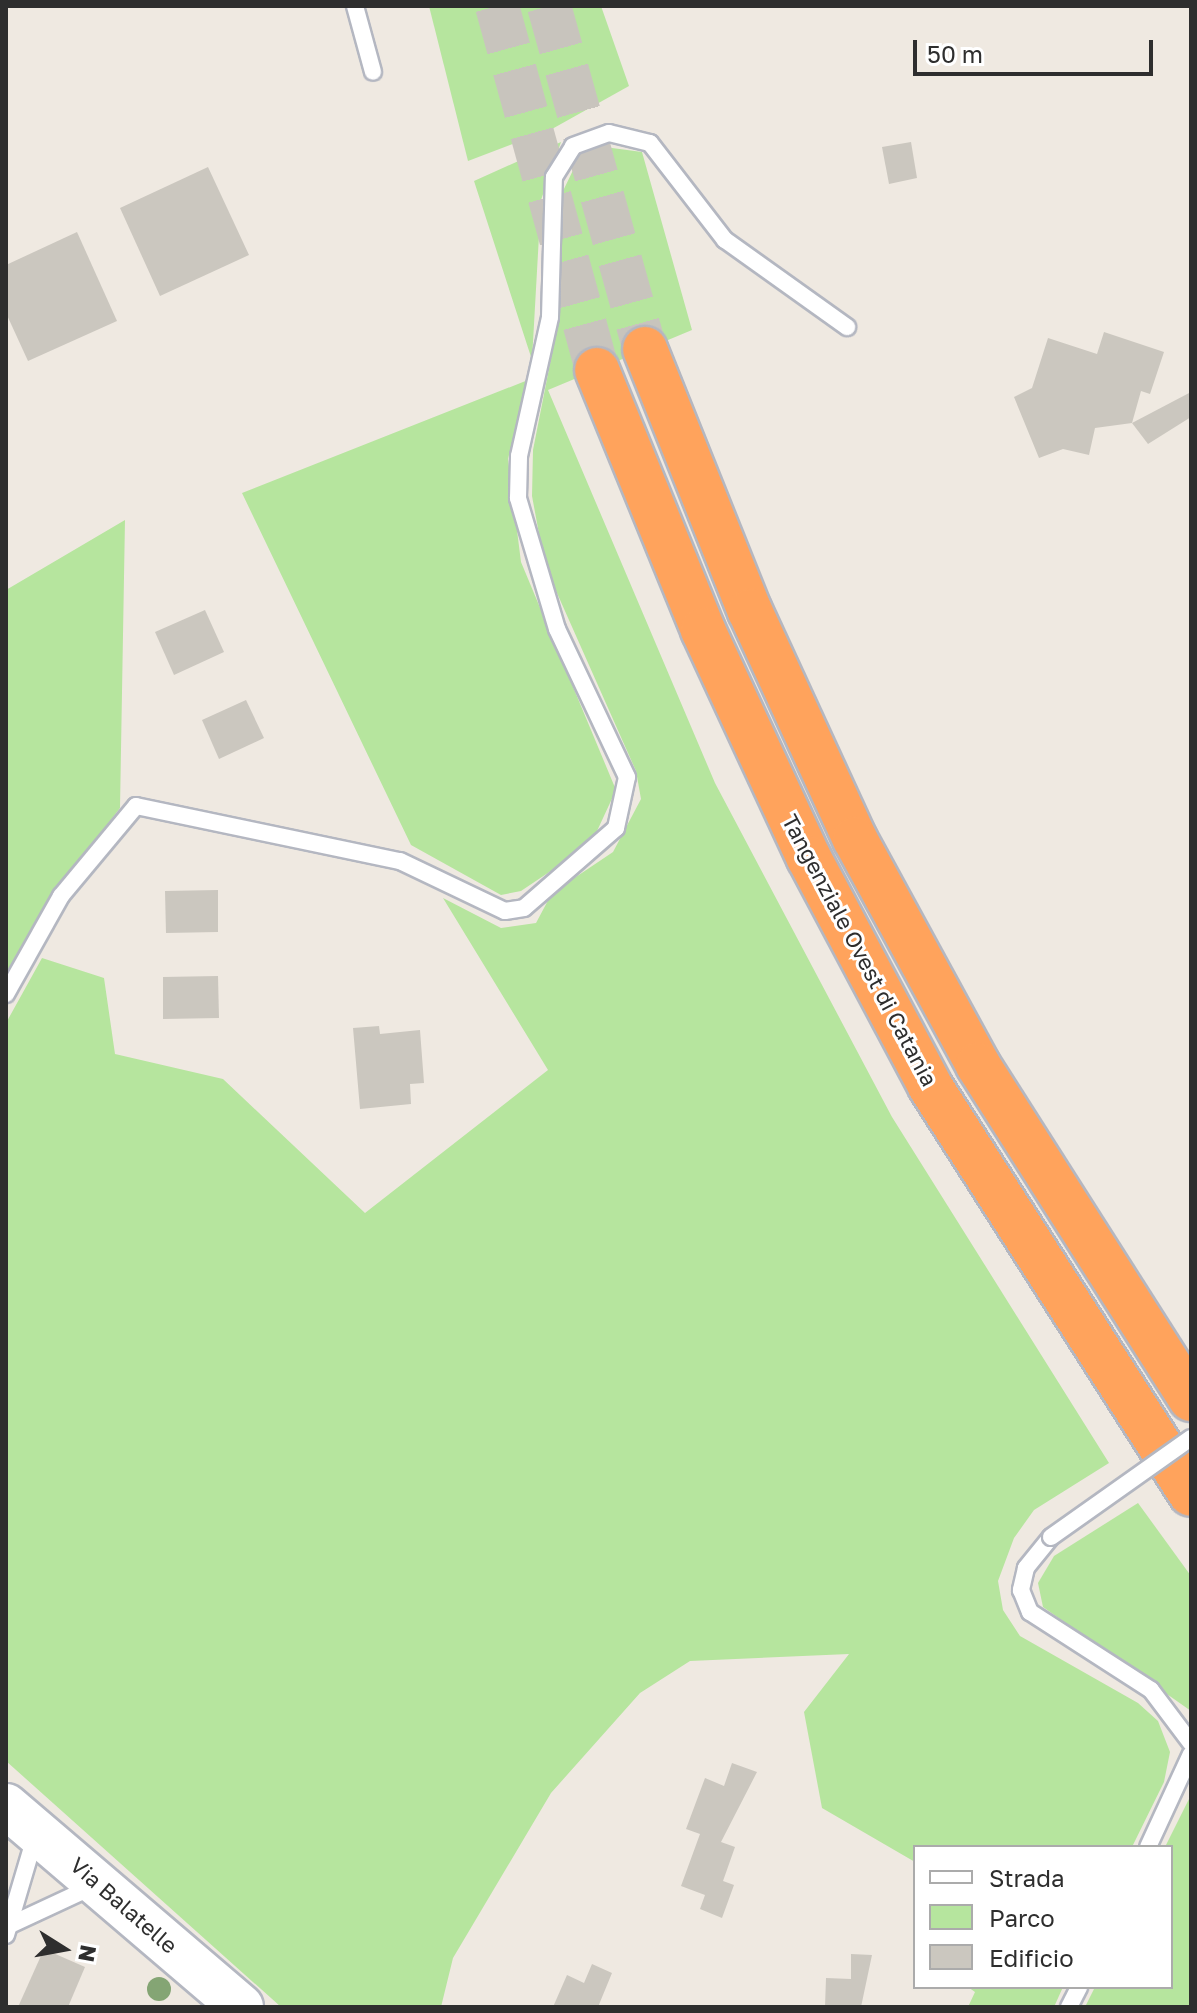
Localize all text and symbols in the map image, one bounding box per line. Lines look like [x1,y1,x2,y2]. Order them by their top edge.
scale bar [917,24,1157,74]
text: 50 m [927,39,983,68]
street label: Tangenziale Ovest di Catania [777,810,943,1090]
legend [913,1845,1173,1989]
street label: Via Balatelle [65,1851,183,1959]
text: Strada [989,1863,1064,1892]
text: Parco [989,1903,1055,1932]
north arrow [24,1909,104,1989]
text: N [73,1943,103,1964]
text: Edificio [989,1943,1074,1972]

